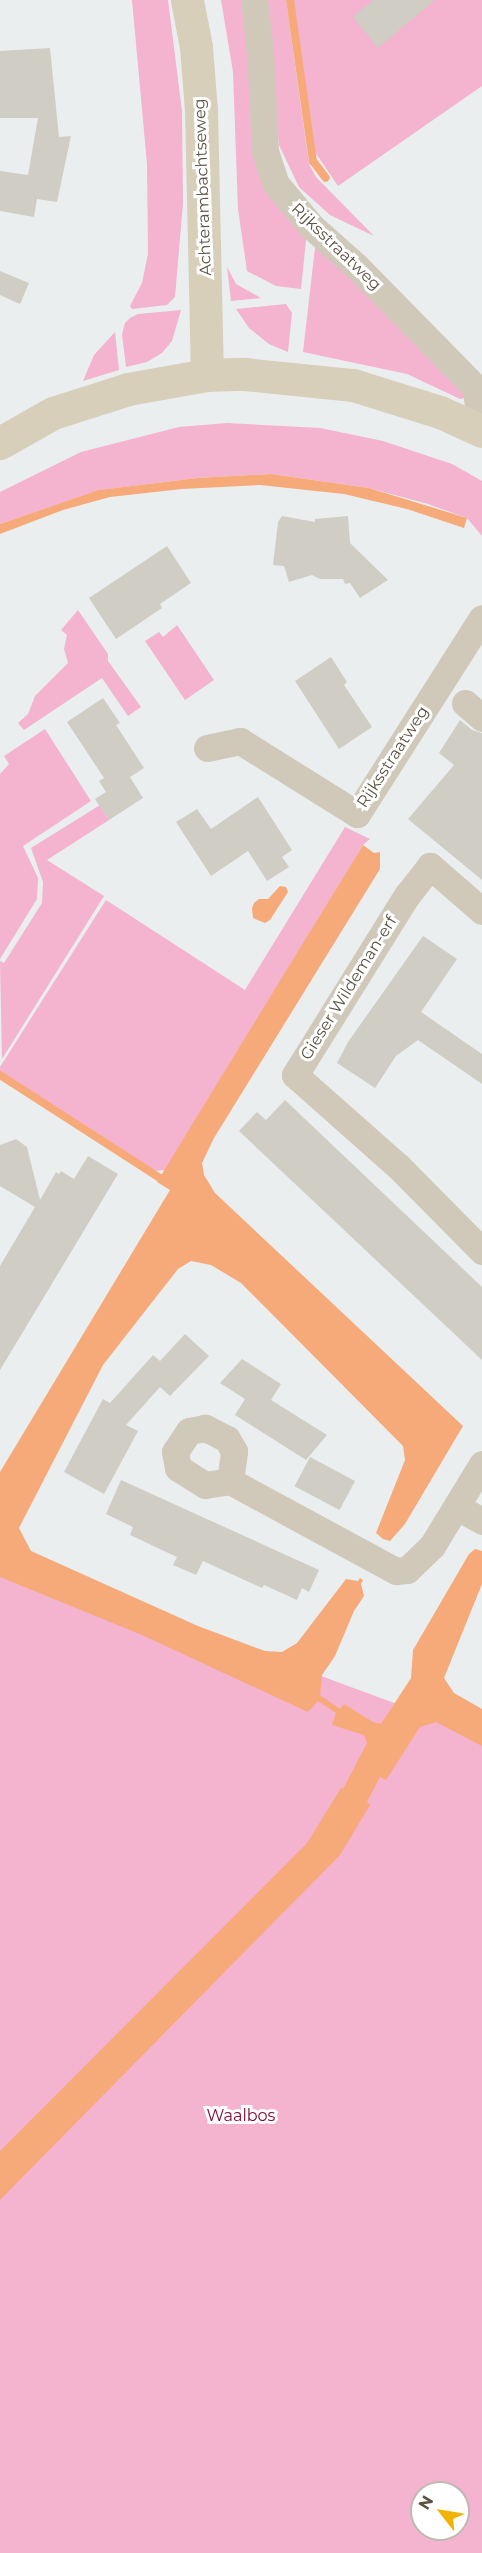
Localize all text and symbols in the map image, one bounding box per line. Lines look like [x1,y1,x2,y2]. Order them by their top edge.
street label: Achterambachtseweg [190,98,216,276]
street label: Rijksstraatweg [287,199,385,295]
street label: Rijksstraatweg [353,703,433,811]
street label: Gieser Wildeman-erf [297,913,401,1063]
park label: Waalbos [207,2106,275,2126]
north arrow [410,2481,470,2541]
text: N [414,2492,437,2513]

